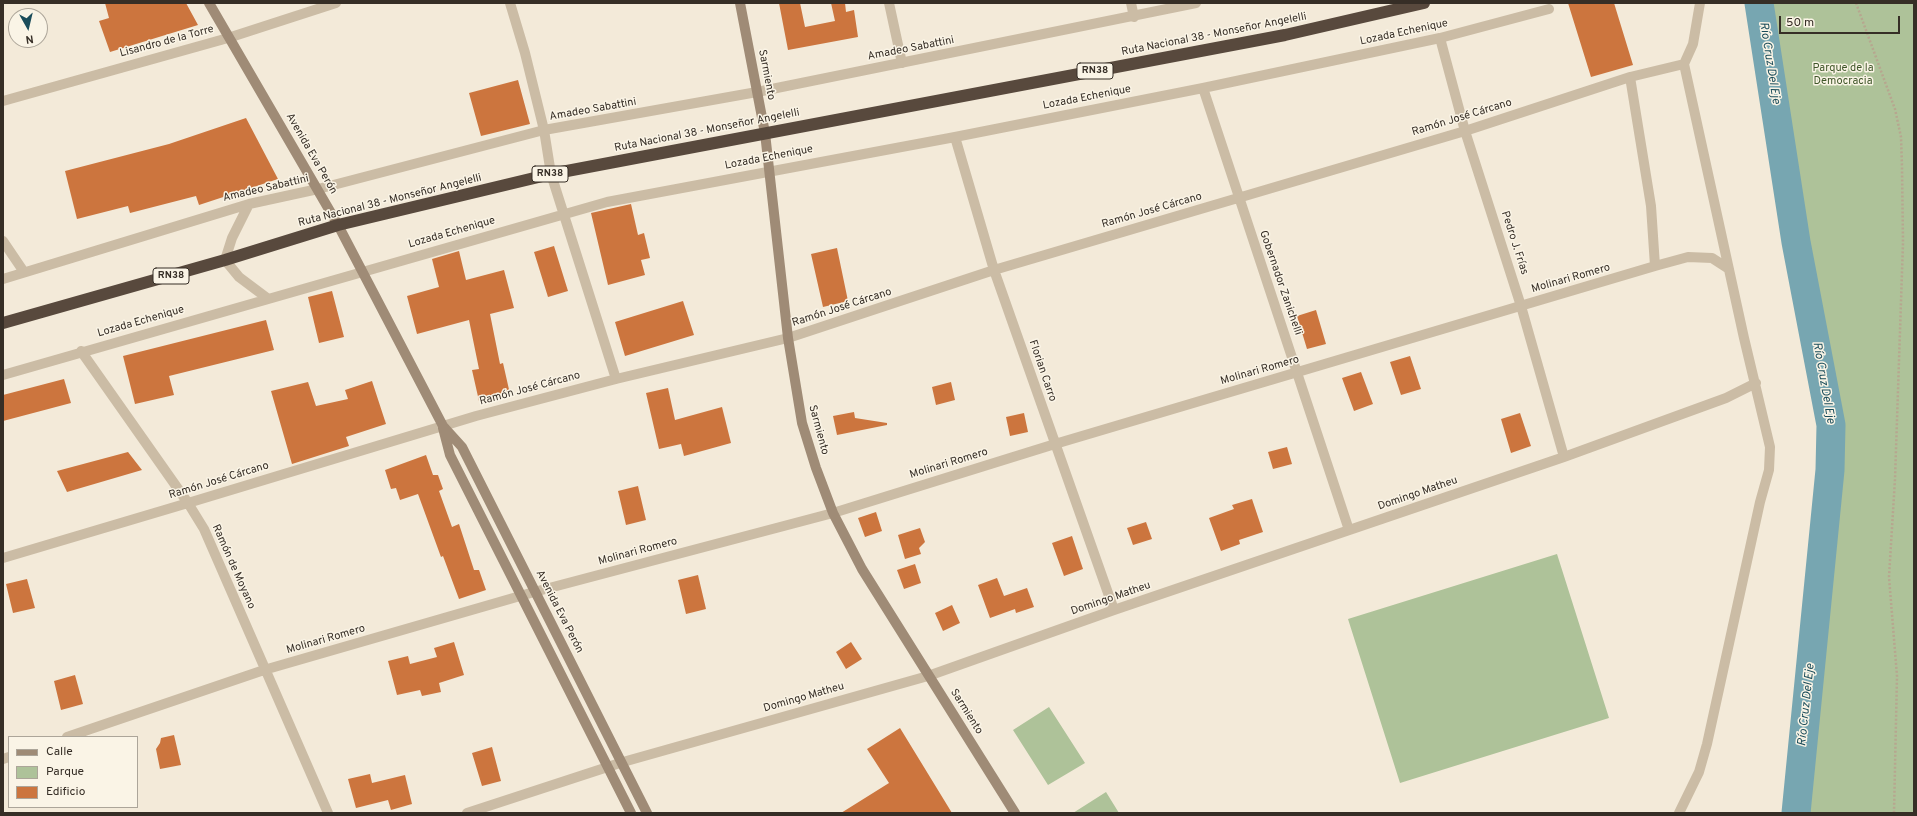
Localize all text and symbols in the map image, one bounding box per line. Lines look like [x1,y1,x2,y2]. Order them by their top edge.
north arrow [8,8,48,48]
scale bar [1781,8,1902,34]
street label: Ruta Nacional 38 - Monseñor Angelelli [1120,11,1308,59]
text: 50 m [1786,15,1814,31]
street label: Lozada Echenique [1359,17,1449,49]
water label: Río Cruz Del Eje [1755,21,1783,105]
street label: Lisandro de la Torre [119,23,215,61]
text: N [25,31,34,46]
street label: Amadeo Sabattini [867,34,955,64]
street label: Sarmiento [755,49,777,101]
park label: Parque de la Democracia [1813,62,1873,88]
road number: RN38 [1077,63,1113,79]
street label: Lozada Echenique [1042,83,1132,113]
street label: Amadeo Sabattini [549,96,637,124]
street label: Ramón José Cárcano [1410,97,1514,139]
street label: Ruta Nacional 38 - Monseñor Angelelli [613,107,801,155]
street label: Avenida Eva Perón [282,111,340,197]
street label: Lozada Echenique [724,143,814,173]
road number: RN38 [532,166,568,182]
street label: Ruta Nacional 38 - Monseñor Angelelli [297,172,483,230]
street label: Amadeo Sabattini [222,173,310,205]
street label: Ramón José Cárcano [1100,190,1204,232]
street label: Pedro J. Frías [1498,210,1530,276]
street label: Lozada Echenique [407,214,497,252]
street label: Gobernador Zanichelli [1256,229,1304,337]
street label: Molinari Romero [1530,261,1612,297]
road number: RN38 [153,268,189,284]
street label: Ramón José Cárcano [791,286,893,330]
street label: Lozada Echenique [96,303,186,341]
street label: Florian Carro [1025,338,1059,404]
water label: Río Cruz Del Eje [1809,341,1837,425]
street label: Molinari Romero [1219,353,1301,389]
street label: Ramón José Cárcano [478,369,582,409]
street label: Sarmiento [805,404,831,456]
street label: Molinari Romero [908,446,990,482]
street label: Ramón José Cárcano [167,460,271,502]
street label: Domingo Matheu [1376,474,1460,514]
street label: Ramón de Moyano [208,523,258,611]
street label: Molinari Romero [597,535,679,569]
street label: Avenida Eva Perón [532,568,586,656]
street label: Domingo Matheu [1069,579,1153,619]
street label: Molinari Romero [285,622,367,658]
water label: Río Cruz Del Eje [1796,663,1818,747]
street label: Domingo Matheu [762,680,846,716]
street label: Sarmiento [947,687,985,737]
legend [8,736,138,808]
text: Calle [46,744,73,760]
text: Parque [46,764,84,780]
text: Edificio [46,784,85,800]

